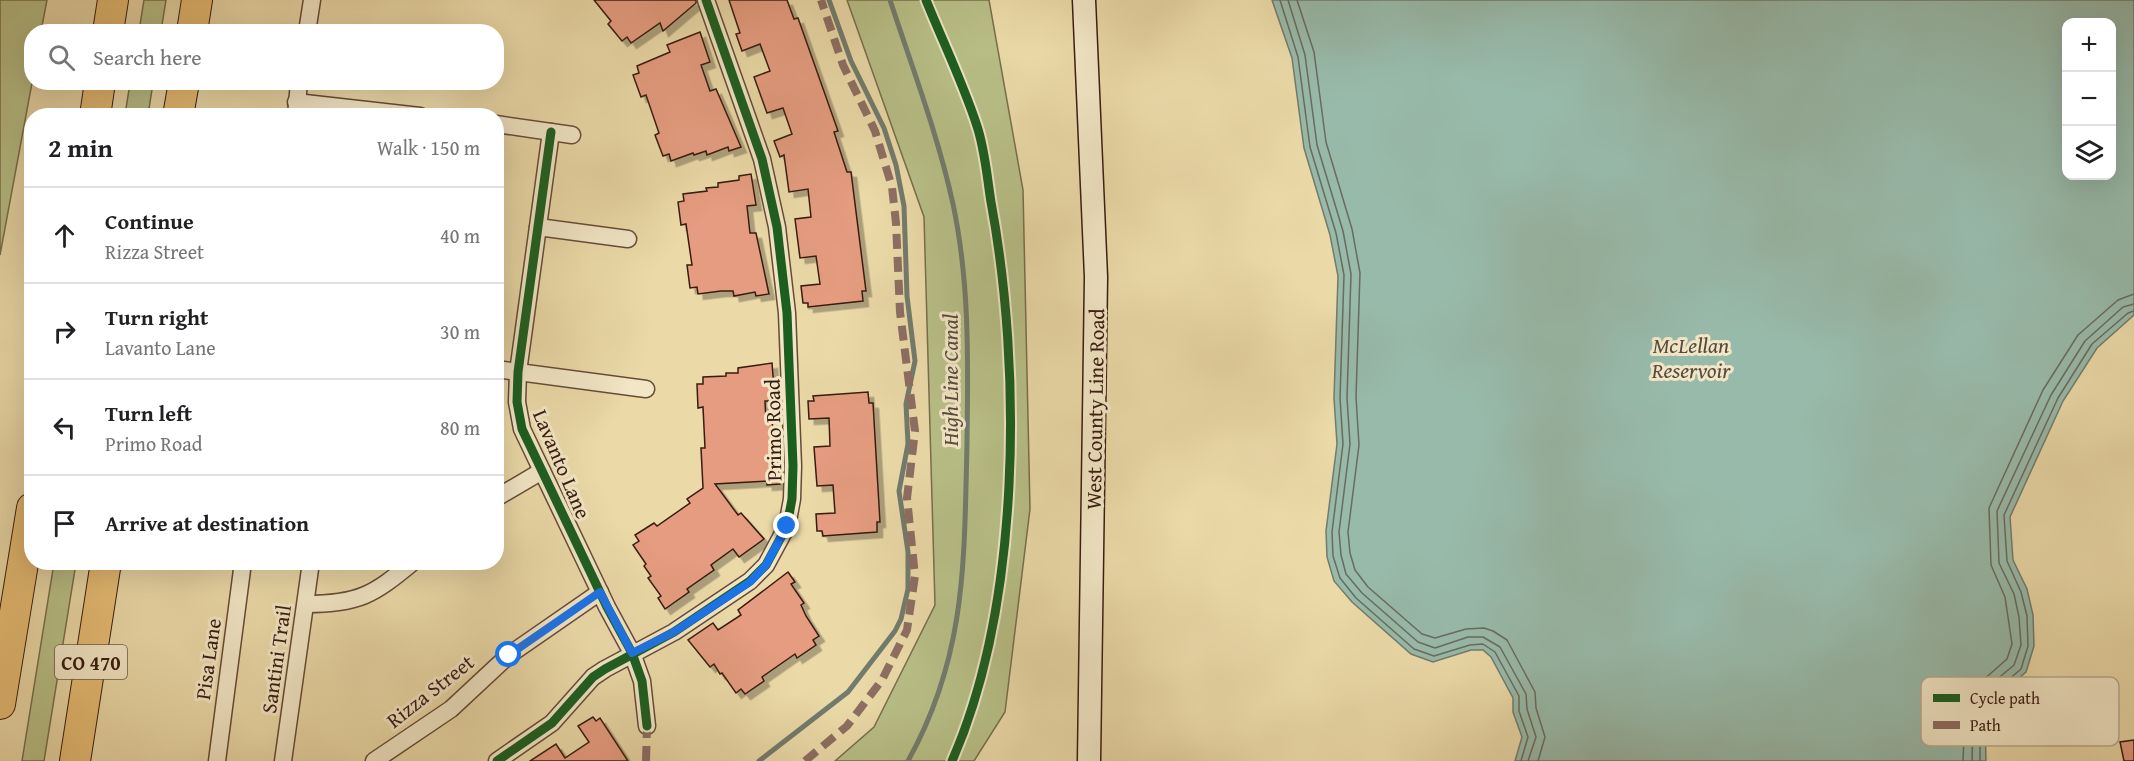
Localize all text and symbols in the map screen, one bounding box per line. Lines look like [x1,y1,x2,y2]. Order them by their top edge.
map controls [2062,18,2116,180]
button: + [2062,18,2116,72]
search box [24,24,504,90]
icon: search [45,41,78,74]
text: Search here [93,41,202,73]
button: − [2062,72,2116,126]
button: layers [2062,126,2116,180]
text: 2 min [48,128,113,167]
text: Walk · 150 m [377,133,480,162]
text: Continue [105,205,194,237]
icon: ahead [48,219,81,252]
text: 40 m [440,221,480,250]
text: Rizza Street [105,237,204,266]
text: Turn right [105,301,208,333]
street label: West County Line Road [1078,307,1112,510]
water label: High Line Canal [934,314,966,447]
icon: right [48,315,81,348]
text: 30 m [440,317,480,346]
water label: McLellan Reservoir [1651,329,1731,386]
text: Lavanto Lane [105,333,216,362]
street label: Primo Road [757,378,789,481]
text: Turn left [105,397,192,429]
street label: Lavanto Lane [525,404,599,524]
icon: left [48,411,81,444]
text: 80 m [440,413,480,442]
text: Primo Road [105,429,202,458]
icon: arrive [48,507,81,540]
text: Arrive at destination [105,507,309,539]
route end [773,512,799,538]
street label: Santini Trail [253,603,299,715]
street label: Pisa Lane [187,616,229,702]
route start [495,641,521,667]
road number: CO 470 [55,645,127,679]
street label: Rizza Street [379,646,481,735]
legend [1921,677,2119,746]
text: Cycle path [1970,686,2040,710]
text: Path [1970,713,2001,737]

